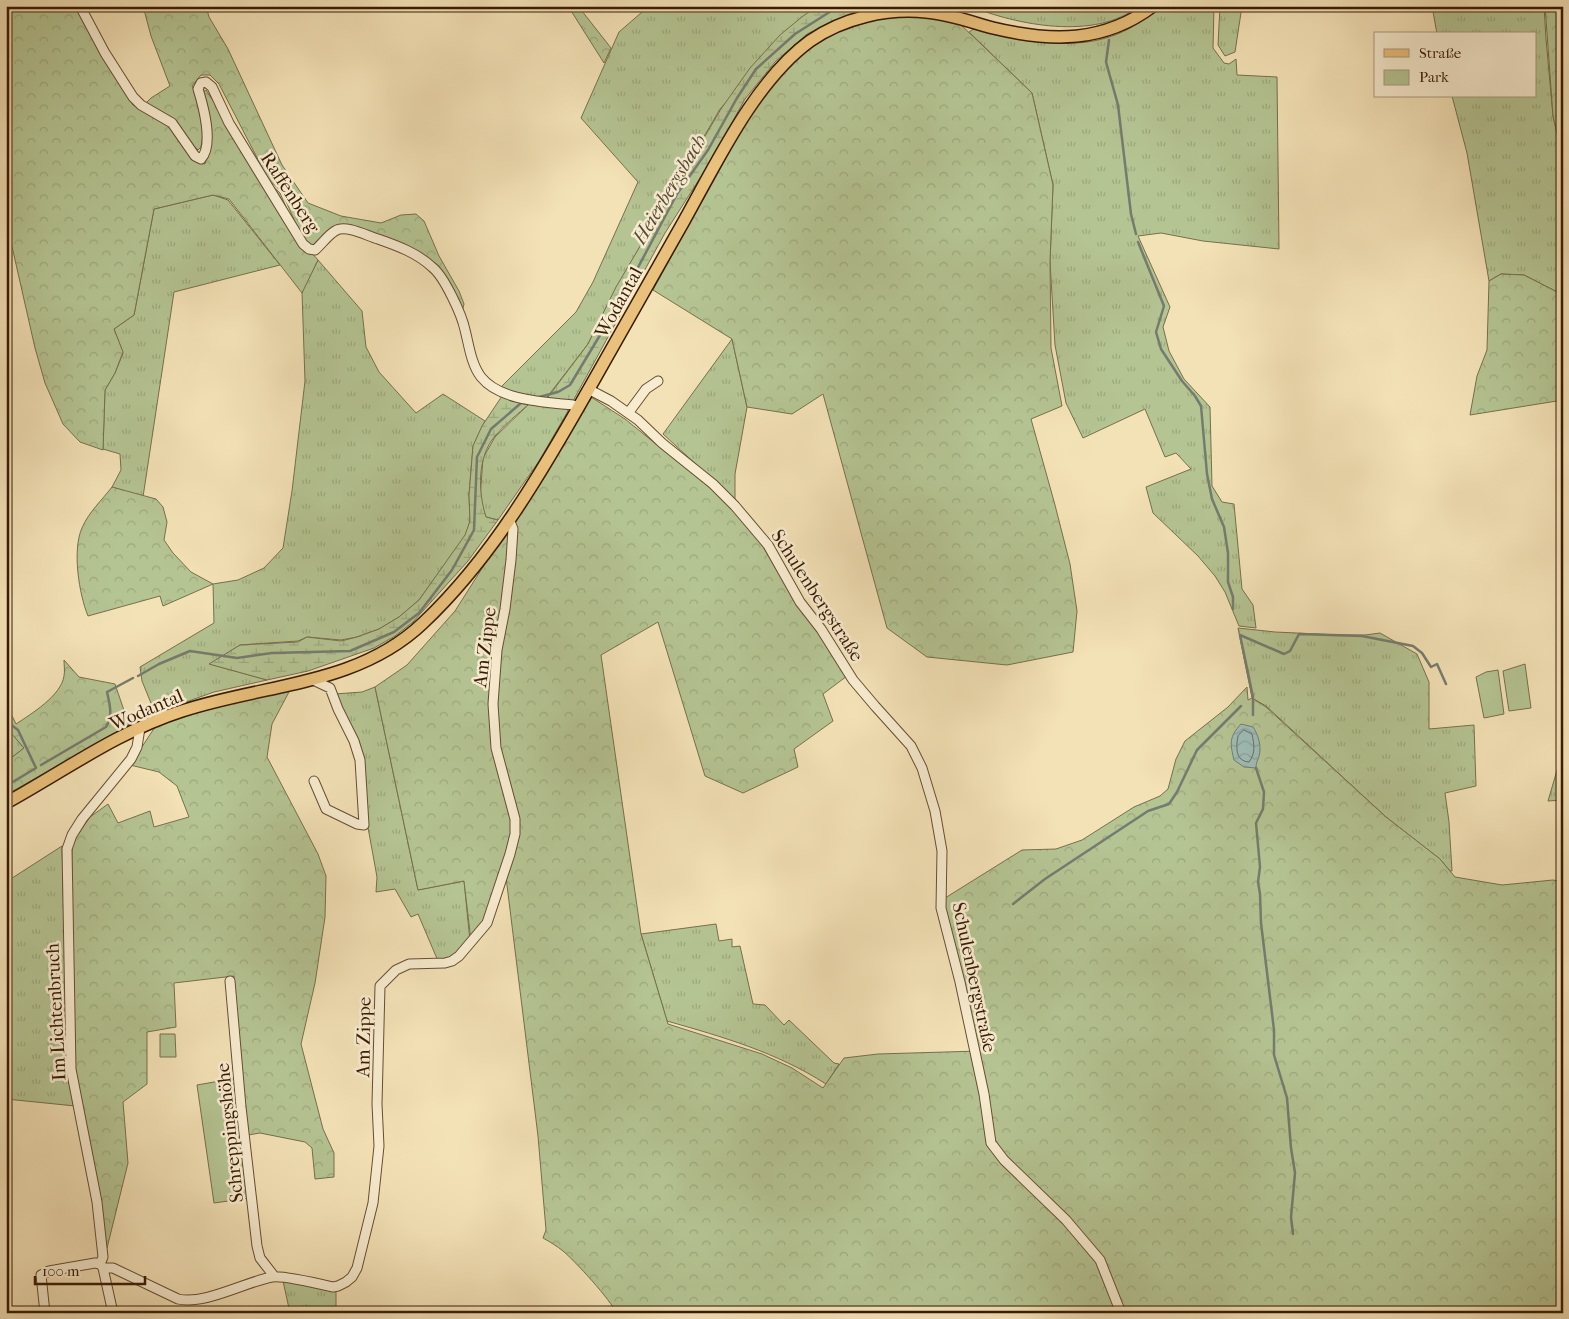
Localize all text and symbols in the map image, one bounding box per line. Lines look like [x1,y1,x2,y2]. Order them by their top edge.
legend [1374,32,1536,98]
text: Straße [1419,44,1462,62]
text: Park [1419,68,1449,86]
water label: Heierbergsbach [627,130,711,249]
street label: Raffenberg [256,148,325,238]
street label: Wodantal [590,263,647,343]
street label: Schulenbergstraße [766,526,868,666]
street label: Am Zippe [469,606,501,689]
street label: Wodantal [105,685,187,736]
street label: Schulenbergstraße [947,900,1001,1054]
street label: Im Lichtenbruch [41,942,71,1081]
street label: Am Zippe [352,996,376,1079]
street label: Schreppingshöhe [212,1062,248,1204]
scale bar [35,1254,145,1286]
text: 100 m [42,1262,80,1280]

